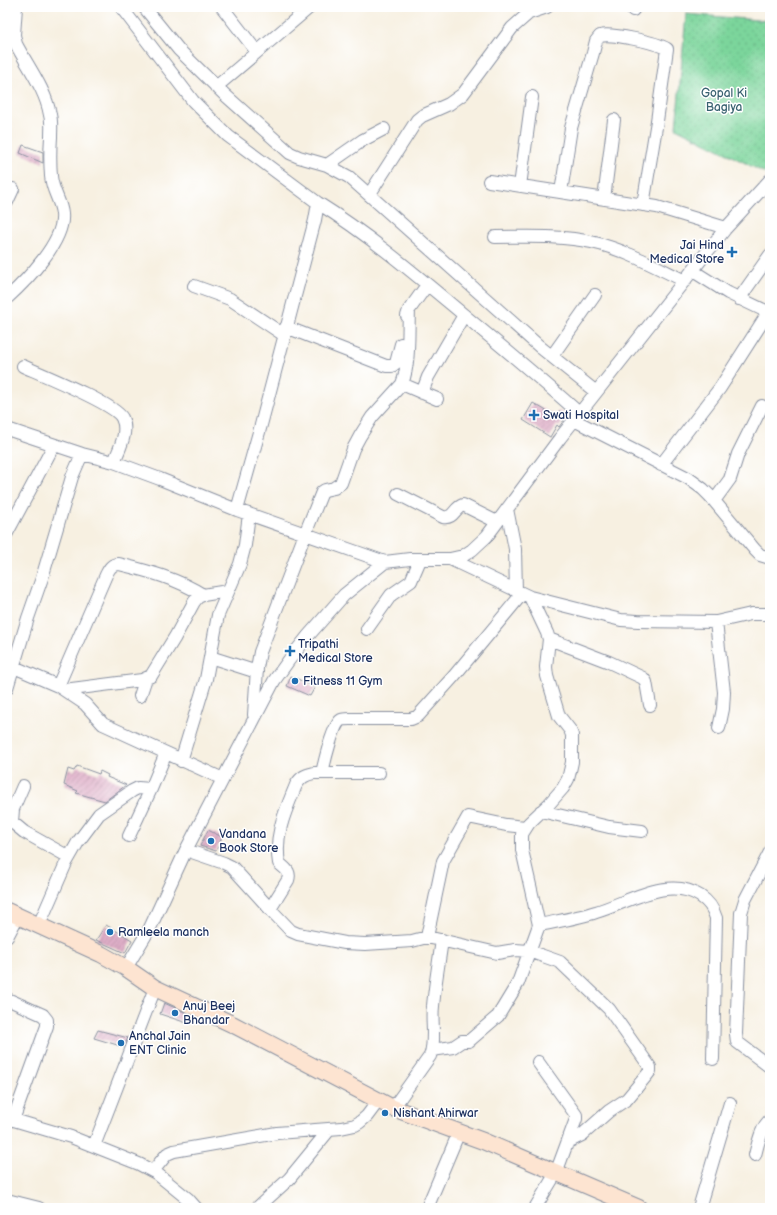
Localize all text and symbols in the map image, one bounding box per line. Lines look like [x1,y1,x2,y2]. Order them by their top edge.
park label: Gopal Ki Bagiya [701,86,747,115]
place label: Jai Hind Medical Store [649,238,724,267]
marker: Jai Hind Medical Store [727,247,737,257]
place label: Swati Hospital [543,408,619,423]
marker: Swati Hospital [528,409,540,421]
place label: Tripathi Medical Store [298,637,373,666]
marker: Tripathi Medical Store [285,646,295,656]
place label: Fitness 11 Gym [303,674,383,689]
marker: Fitness 11 Gym [290,676,300,686]
place label: Vandana Book Store [219,827,278,856]
marker: Vandana Book Store [206,836,216,846]
place label: Ramleela manch [118,925,210,940]
marker: Ramleela manch [105,927,115,937]
place label: Anuj Beej Bhandar [183,999,235,1028]
marker: Anuj Beej Bhandar [170,1008,180,1018]
place label: Anchal Jain ENT Clinic [129,1029,191,1058]
marker: Anchal Jain ENT Clinic [116,1038,126,1048]
place label: Nishant Ahirwar [393,1106,479,1121]
marker: Nishant Ahirwar [380,1108,390,1118]

